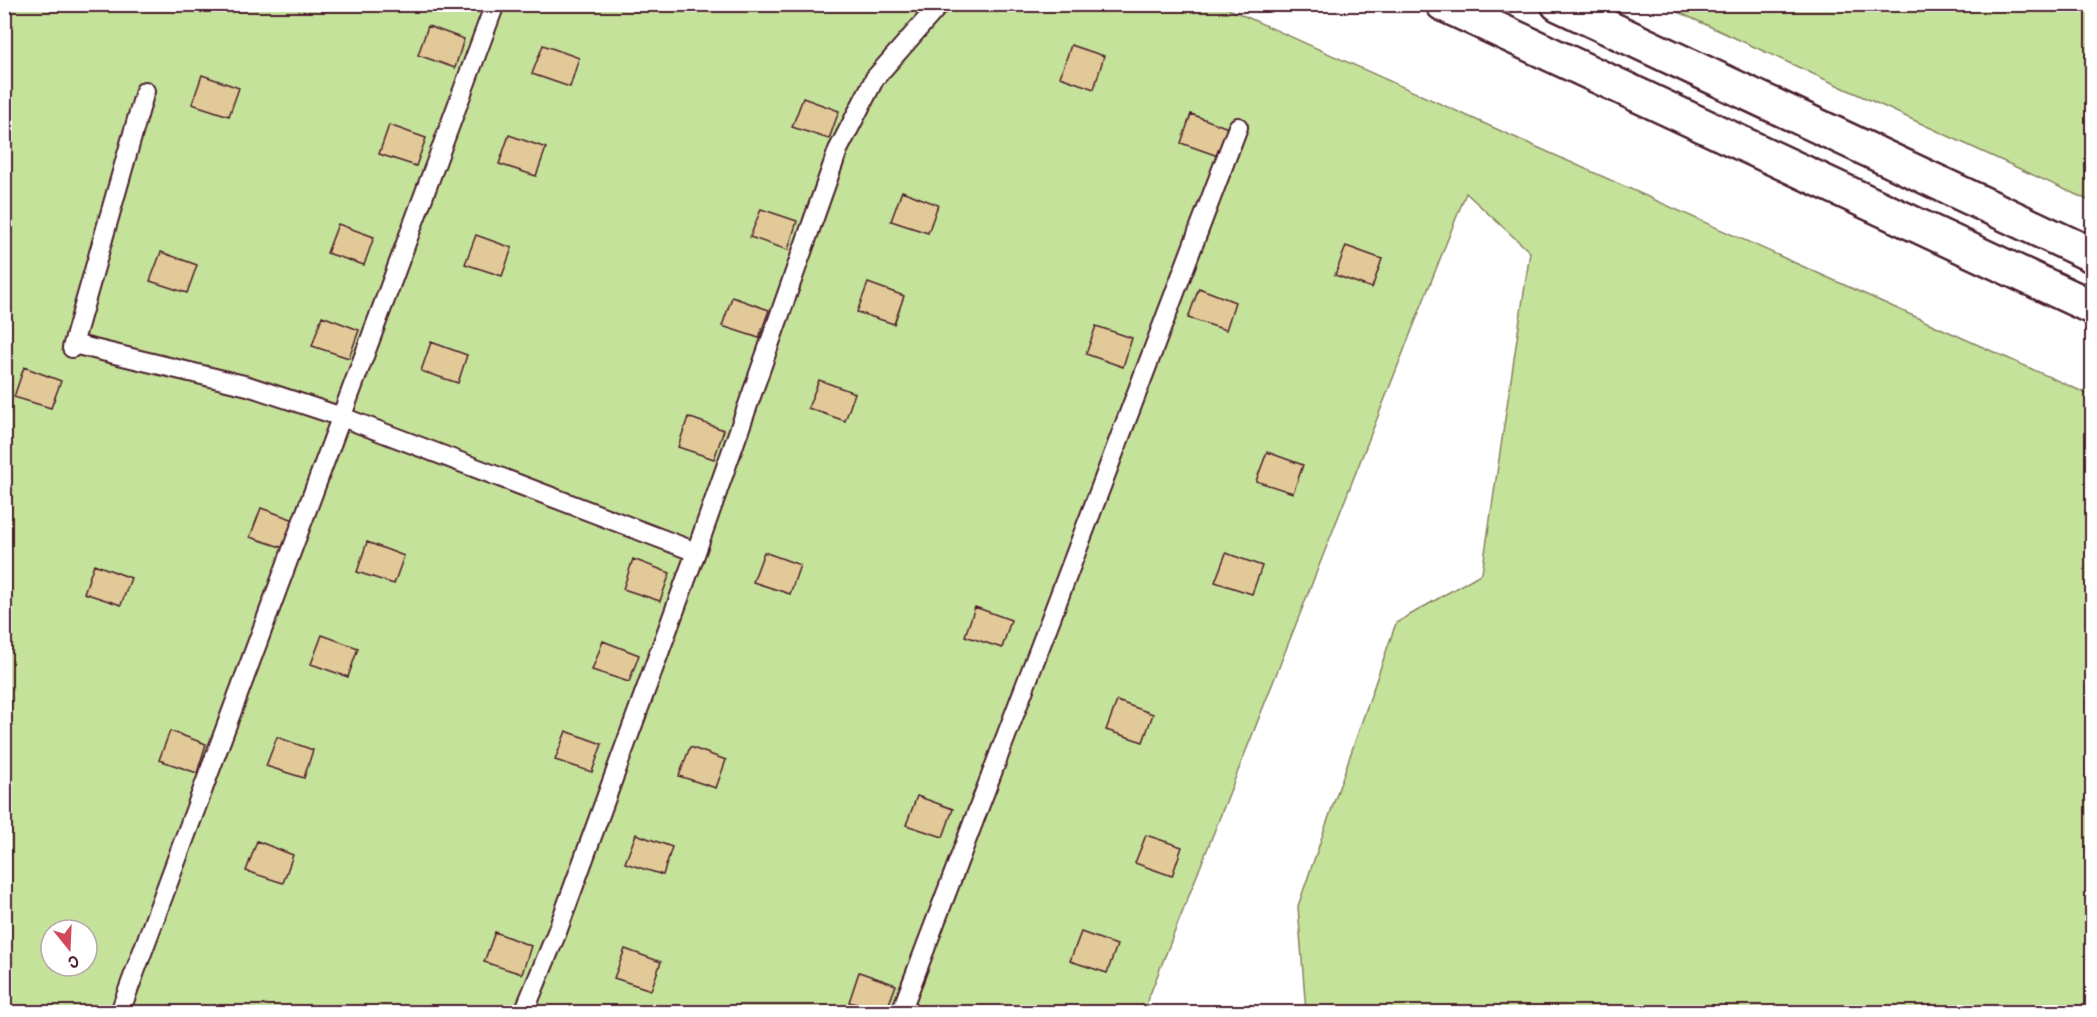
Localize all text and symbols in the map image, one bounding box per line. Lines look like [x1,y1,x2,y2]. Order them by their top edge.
north arrow [39,918,99,978]
text: С [65,950,81,972]

